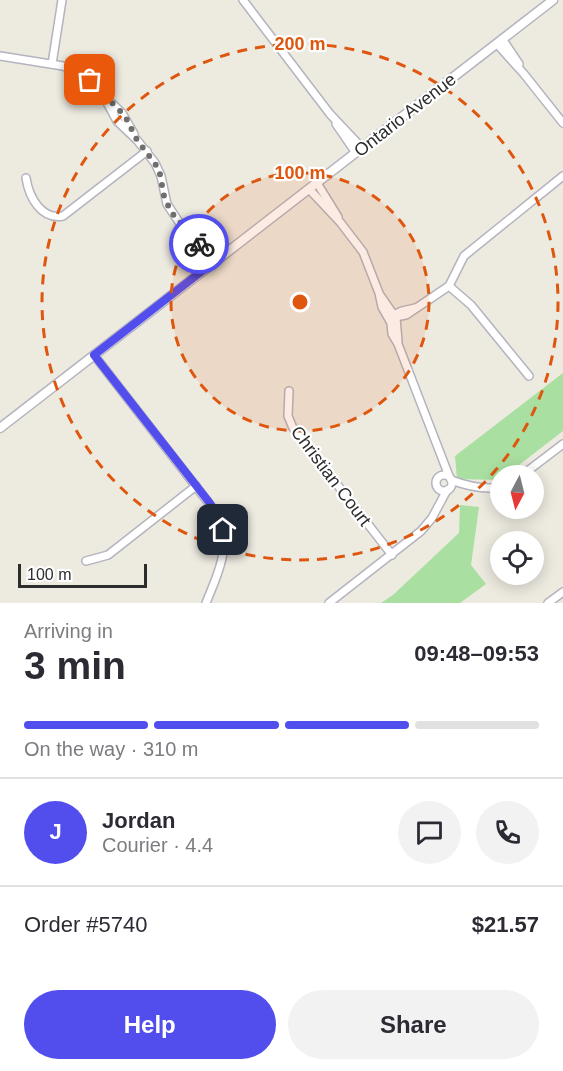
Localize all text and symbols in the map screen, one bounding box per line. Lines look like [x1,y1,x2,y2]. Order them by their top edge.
text: 200 m [274,34,326,54]
pin [64,54,115,105]
icon: bag [73,63,106,96]
street label: Ontario Avenue [350,69,460,161]
text: 100 m [274,163,326,183]
courier [169,214,229,274]
icon: bike [183,228,216,261]
centre of rings [290,292,310,312]
street label: Christian Court [287,422,375,530]
north arrow [490,465,544,519]
map controls [490,465,544,585]
pin [197,504,248,555]
icon: home [206,513,239,546]
button: locate [490,531,544,585]
scale bar [18,561,147,588]
text: 100 m [27,566,71,583]
text: Arriving in [24,620,113,642]
text: 09:48–09:53 [414,641,539,666]
text: 3 min [24,644,126,687]
text: On the way · 310 m [24,738,199,760]
button: chat [398,801,461,864]
button: phone [476,801,539,864]
text: Jordan [102,808,175,833]
text: J [49,819,62,844]
text: Courier · 4.4 [102,834,213,856]
text: Order #5740 [24,912,148,937]
text: $21.57 [472,912,539,937]
button: Help [24,990,276,1059]
button: Share [288,990,539,1059]

